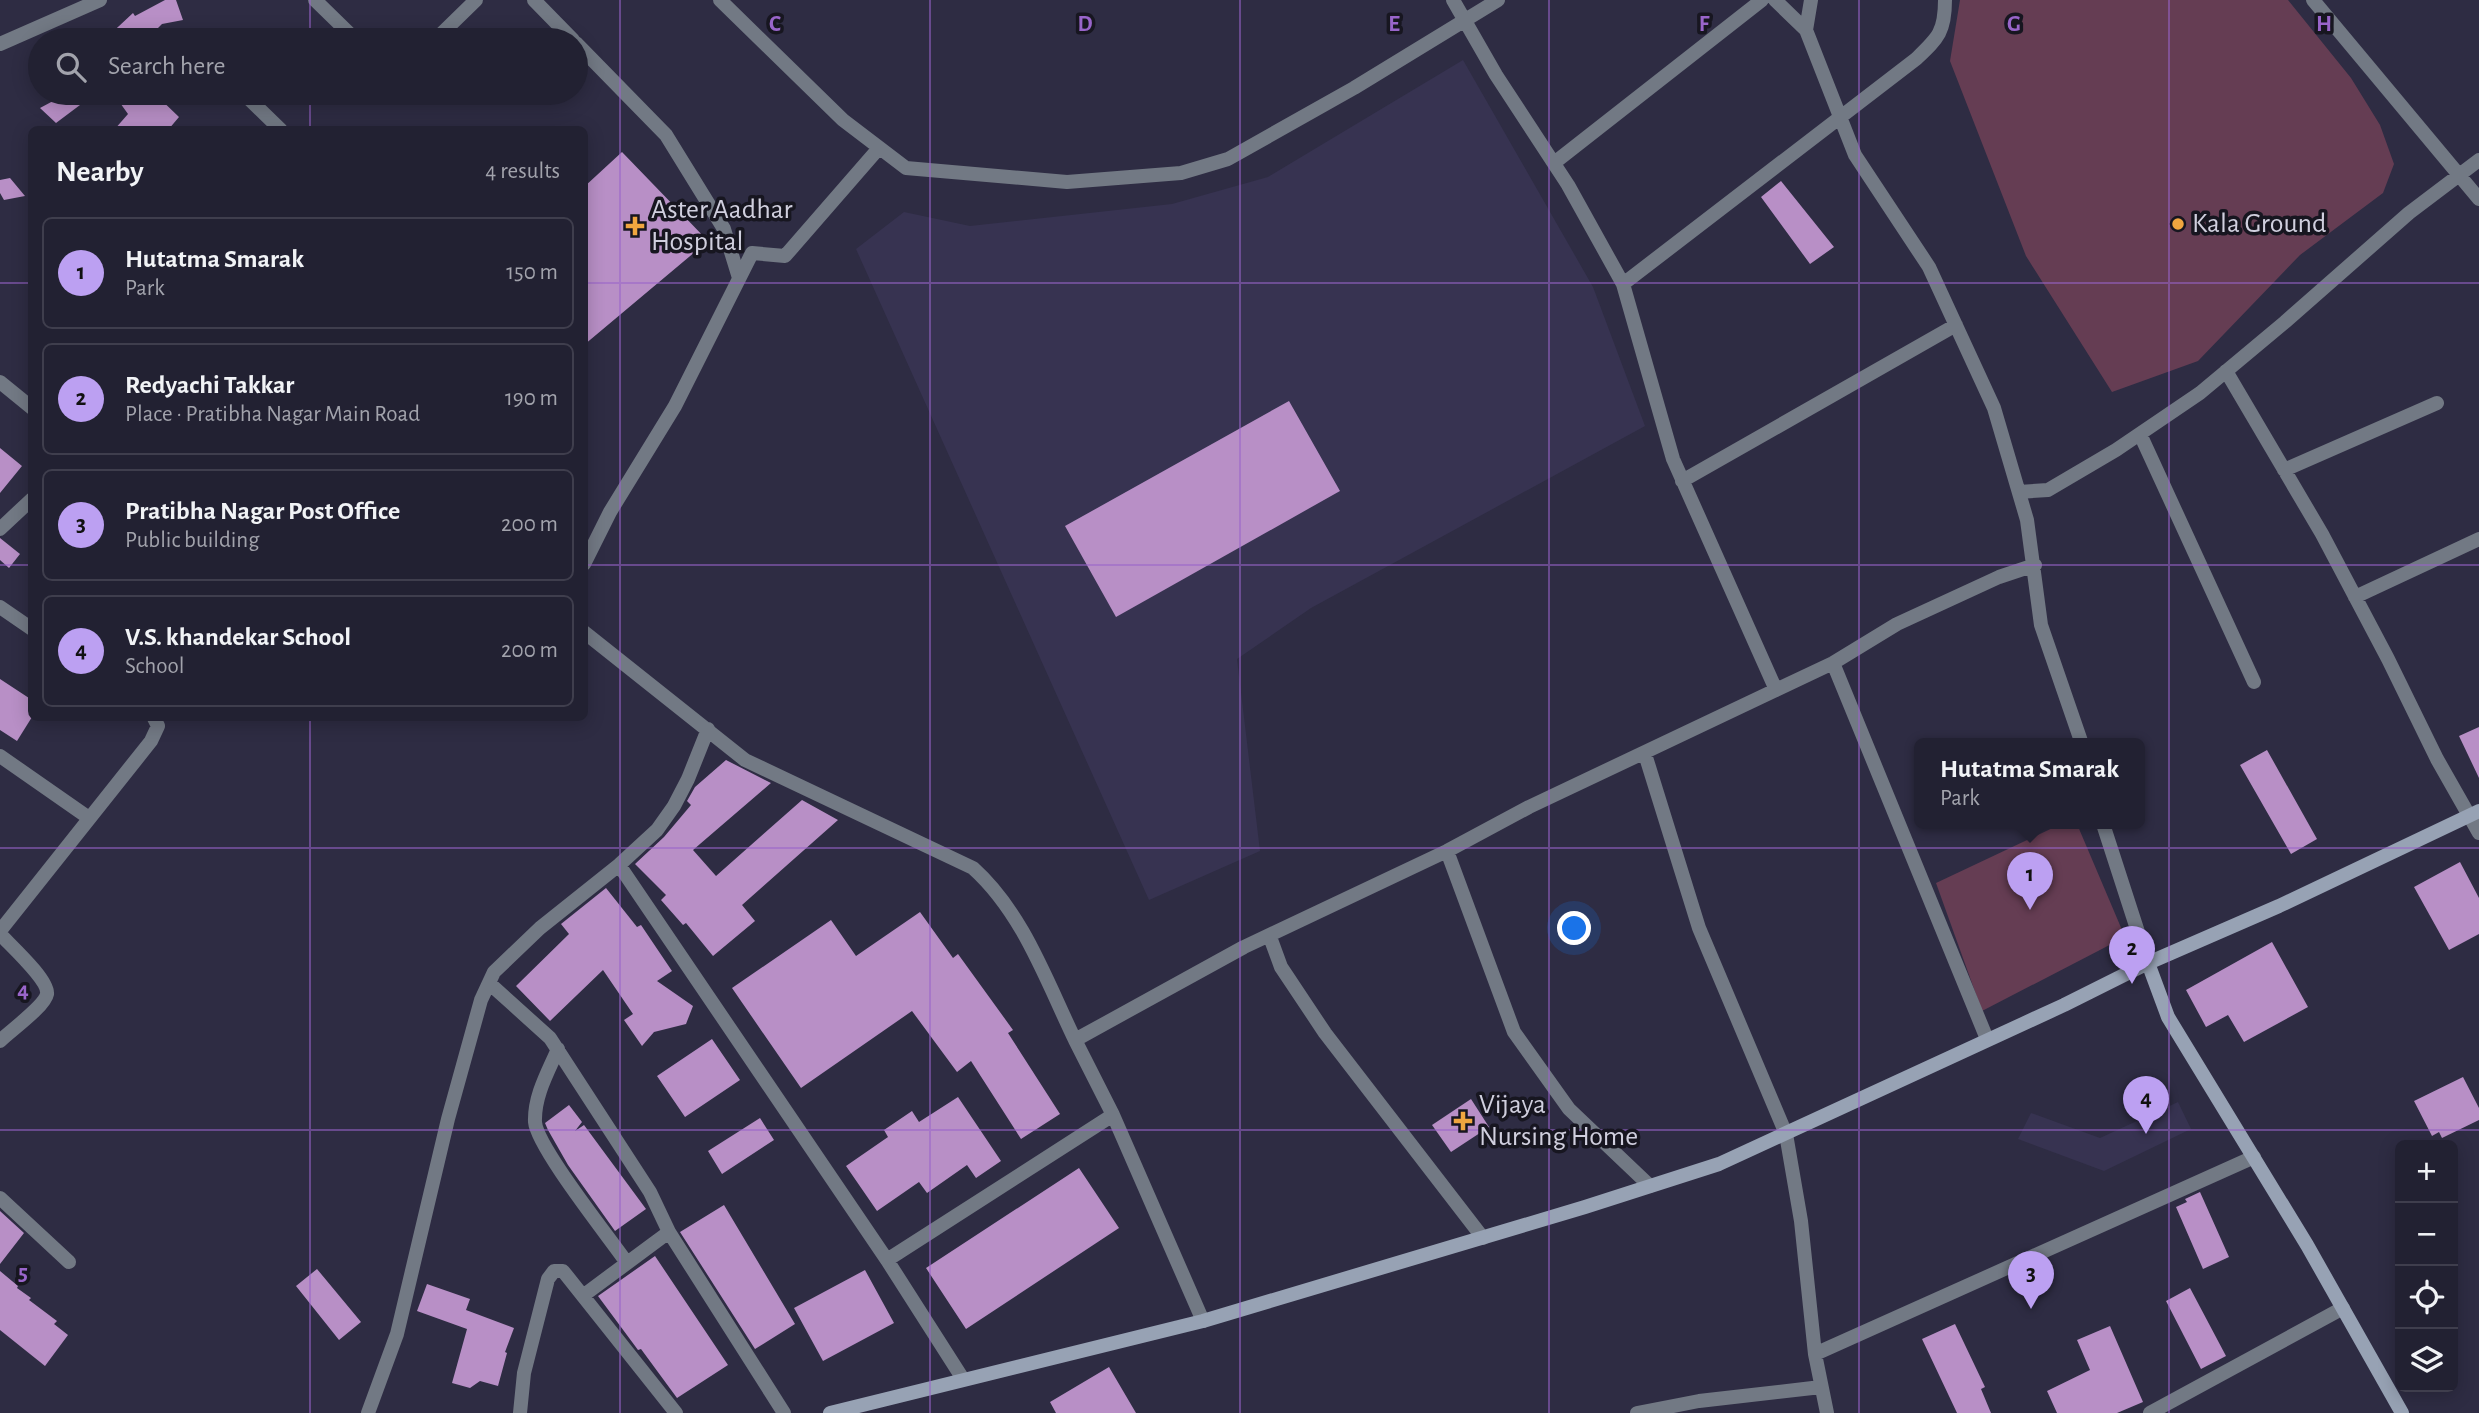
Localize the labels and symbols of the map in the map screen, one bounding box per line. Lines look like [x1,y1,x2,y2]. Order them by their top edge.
text: C [769,13,781,36]
text: D [1077,13,1093,36]
text: E [1388,13,1400,36]
text: F [1699,13,1710,36]
text: G [2007,13,2021,36]
text: H [2316,13,2332,36]
place label: Aster Aadhar Hospital [651,196,793,256]
place label: Kala Ground [2192,210,2326,238]
marker: Aster Aadhar Hospital [625,216,645,236]
marker: Kala Ground [2170,216,2186,232]
pin: 1 [2007,852,2053,910]
your location [1557,911,1591,945]
pin: 2 [2109,926,2155,984]
text: 4 [17,979,29,1002]
pin: 4 [2123,1076,2169,1134]
place label: Vijaya Nursing Home [1479,1091,1638,1151]
marker: Vijaya Nursing Home [1453,1111,1473,1131]
pin: 3 [2008,1251,2054,1309]
text: 5 [18,1262,28,1285]

